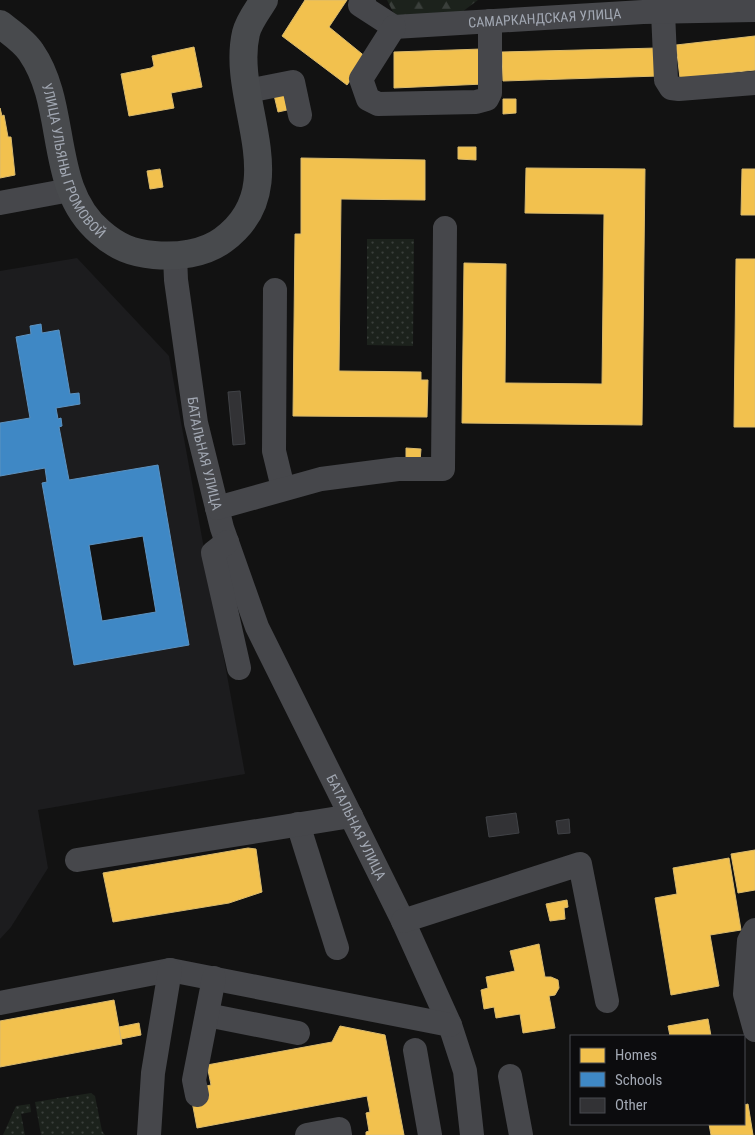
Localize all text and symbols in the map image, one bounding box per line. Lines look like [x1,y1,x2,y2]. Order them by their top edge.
street label: САМАРКАНДСКАЯ УЛИЦА [468,5,622,31]
street label: УЛИЦА УЛЬЯНЫ ГРОМОВОЙ [39,81,109,241]
street label: БАТАЛЬНАЯ УЛИЦА [184,396,225,512]
street label: БАТАЛЬНАЯ УЛИЦА [323,772,389,883]
legend [570,1035,745,1125]
text: Homes [615,1046,657,1064]
text: Schools [615,1071,662,1089]
text: Other [615,1096,648,1114]

